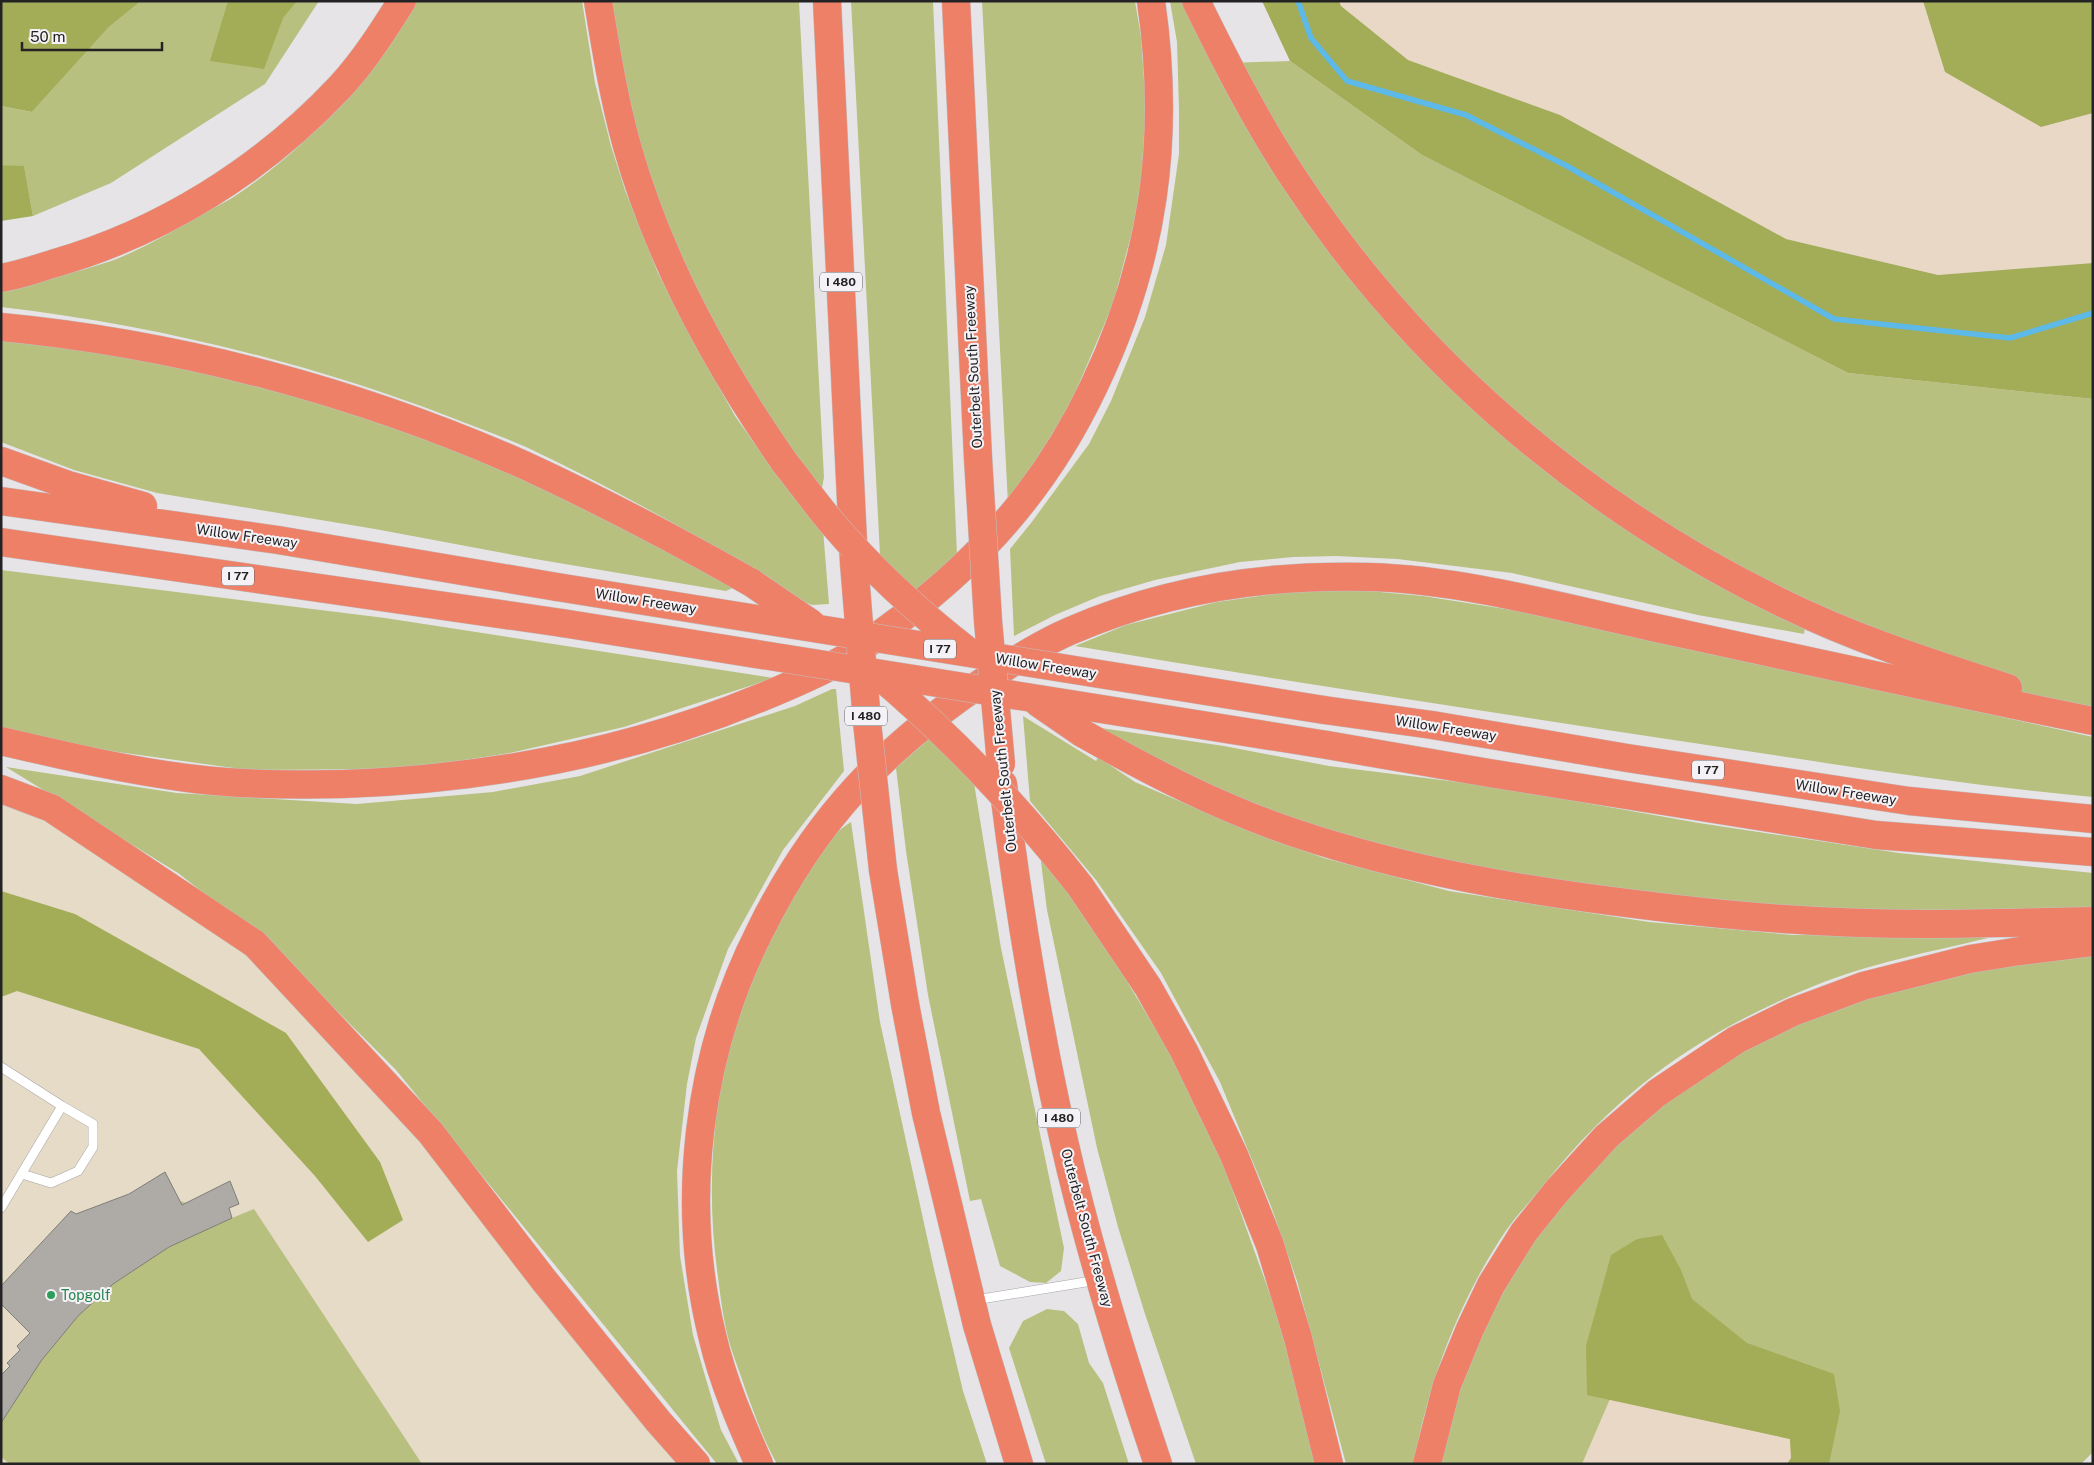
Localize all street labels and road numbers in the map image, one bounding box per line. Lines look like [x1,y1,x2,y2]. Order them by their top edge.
road number: I 480 [820,272,862,292]
street label: Outerbelt South Freeway [961,284,985,449]
street label: Willow Freeway [195,521,299,551]
road number: I 77 [222,566,254,586]
street label: Willow Freeway [594,585,698,617]
road number: I 77 [924,640,956,659]
street label: Willow Freeway [994,650,1098,682]
street label: Outerbelt South Freeway [986,688,1019,853]
road number: I 480 [845,706,887,726]
street label: Willow Freeway [1394,712,1498,744]
road number: I 77 [1692,760,1724,780]
street label: Willow Freeway [1794,776,1898,808]
road number: I 480 [1038,1108,1080,1128]
street label: Outerbelt South Freeway [1058,1147,1116,1309]

